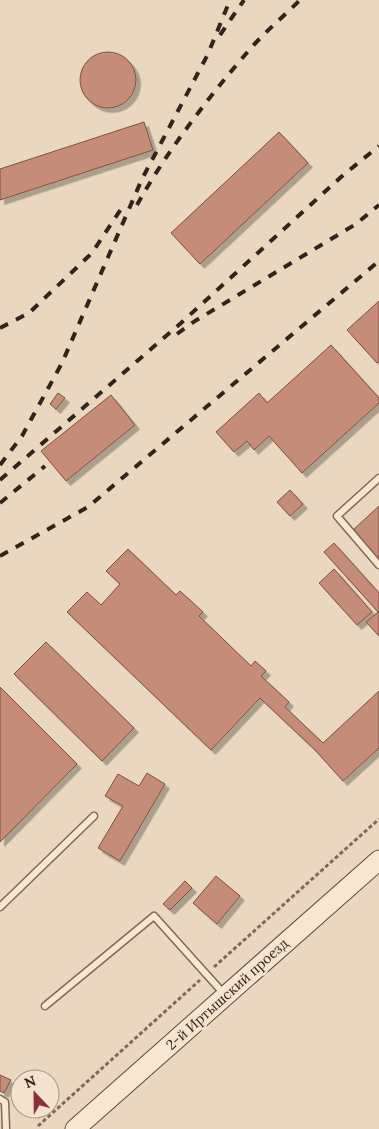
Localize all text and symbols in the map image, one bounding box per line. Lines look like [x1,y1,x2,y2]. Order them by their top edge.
street label: 2-й Иртышский проезд [162,934,292,1054]
north arrow [10,1069,60,1119]
text: N [22,1072,39,1092]

